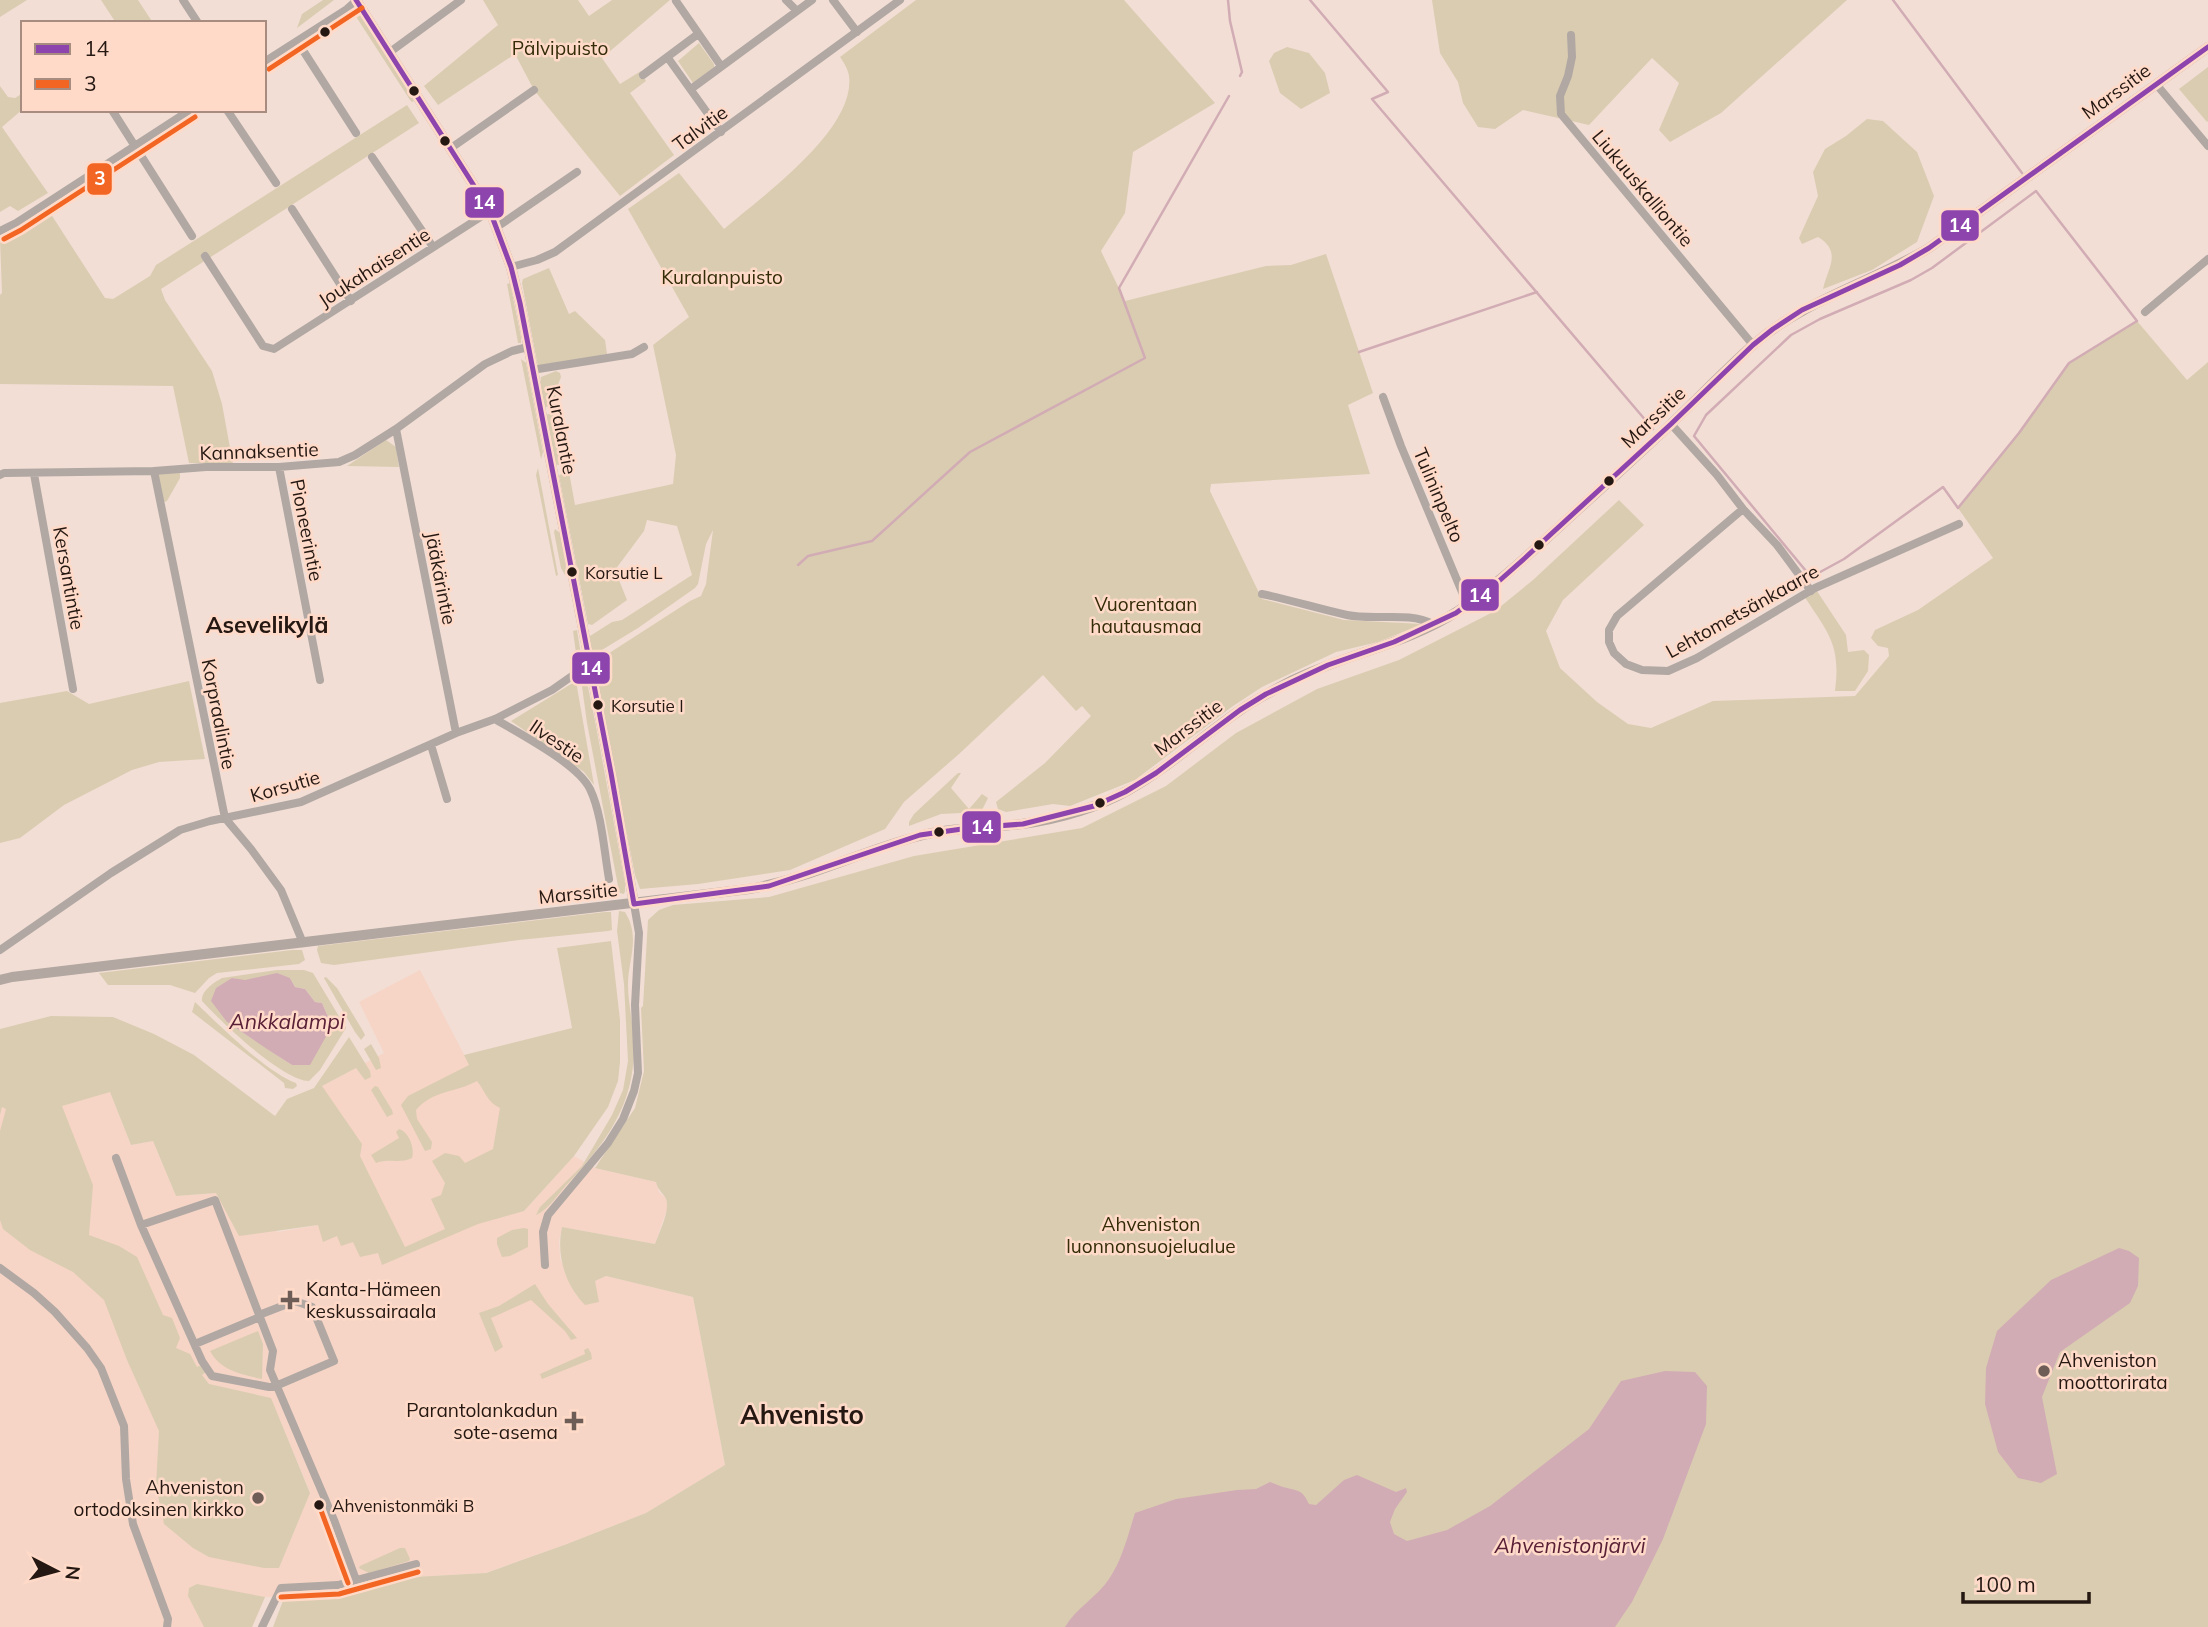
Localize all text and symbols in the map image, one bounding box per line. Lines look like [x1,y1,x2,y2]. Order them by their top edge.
legend [21,21,266,112]
unlabelled marker [318,25,332,39]
text: 14 [84,35,110,61]
park label: Pälvipuisto [512,36,608,60]
street label: Marssitie [2077,58,2155,124]
text: 3 [84,70,97,96]
unlabelled marker [407,84,421,98]
street label: Talvitie [668,100,732,156]
street label: Liukuuskalliontie [1587,125,1699,251]
unlabelled marker [438,134,452,148]
line badge: 3 [86,162,113,196]
text: 3 [94,166,106,190]
line badge: 14 [464,186,505,219]
text: 14 [473,190,496,214]
line badge: 14 [1940,209,1980,242]
text: 14 [1949,213,1972,237]
street label: Joukahaisentie [314,222,434,312]
park label: Kuralanpuisto [661,265,783,289]
street label: Marssitie [1616,381,1690,453]
street label: Kuralantie [542,384,582,476]
street label: Kannaksentie [199,437,319,465]
street label: Tulininpelto [1408,444,1470,546]
unlabelled marker [1602,474,1616,488]
street label: Pioneerintie [285,477,329,583]
street label: Kersantintie [48,524,90,632]
street label: Jääkärintie [420,529,462,627]
unlabelled marker [1532,538,1546,552]
street label: Lehtometsänkaarre [1661,559,1823,663]
place label: Korsutie L [585,562,663,583]
marker: Korsutie L [565,565,579,579]
line badge: 14 [1460,578,1500,612]
text: 14 [1469,583,1492,607]
park label: Vuorentaan hautausmaa [1090,592,1202,638]
district label: Asevelikylä [206,610,328,639]
line badge: 14 [571,651,611,685]
text: 14 [580,656,603,680]
street label: Korpraalintie [197,657,241,771]
street label: Marssitie [1149,694,1227,760]
place label: Korsutie I [611,695,684,716]
marker: Korsutie I [591,698,605,712]
street label: Ilvestie [525,714,589,768]
street label: Korsutie [247,765,323,807]
unlabelled marker [1093,796,1107,810]
line badge: 14 [961,810,1002,844]
text: 14 [971,815,994,839]
unlabelled marker [932,825,946,839]
street label: Marssitie [537,877,619,909]
water label: Ankkalampi [228,1008,346,1034]
park label: Ahveniston luonnonsuojelualue [1066,1212,1236,1258]
place label: Kanta-Hämeen keskussairaala [306,1277,441,1323]
marker: Kanta-Hämeen keskussairaala [280,1290,300,1310]
place label: Ahveniston moottorirata [2058,1348,2168,1394]
marker: Ahveniston moottorirata [2036,1363,2052,1379]
place label: Parantolankadun sote-asema [406,1398,558,1444]
district label: Ahvenisto [740,1398,864,1431]
marker: Parantolankadun sote-asema [564,1411,584,1431]
place label: Ahveniston ortodoksinen kirkko [74,1475,244,1521]
marker: Ahveniston ortodoksinen kirkko [250,1490,266,1506]
place label: Ahvenistonmäki B [332,1495,474,1516]
marker: Ahvenistonmäki B [312,1498,326,1512]
water label: Ahvenistonjärvi [1493,1532,1647,1558]
north arrow [21,1536,91,1606]
scale bar [1963,1560,2089,1604]
text: N [60,1564,86,1581]
text: 100 m [1974,1571,2036,1597]

